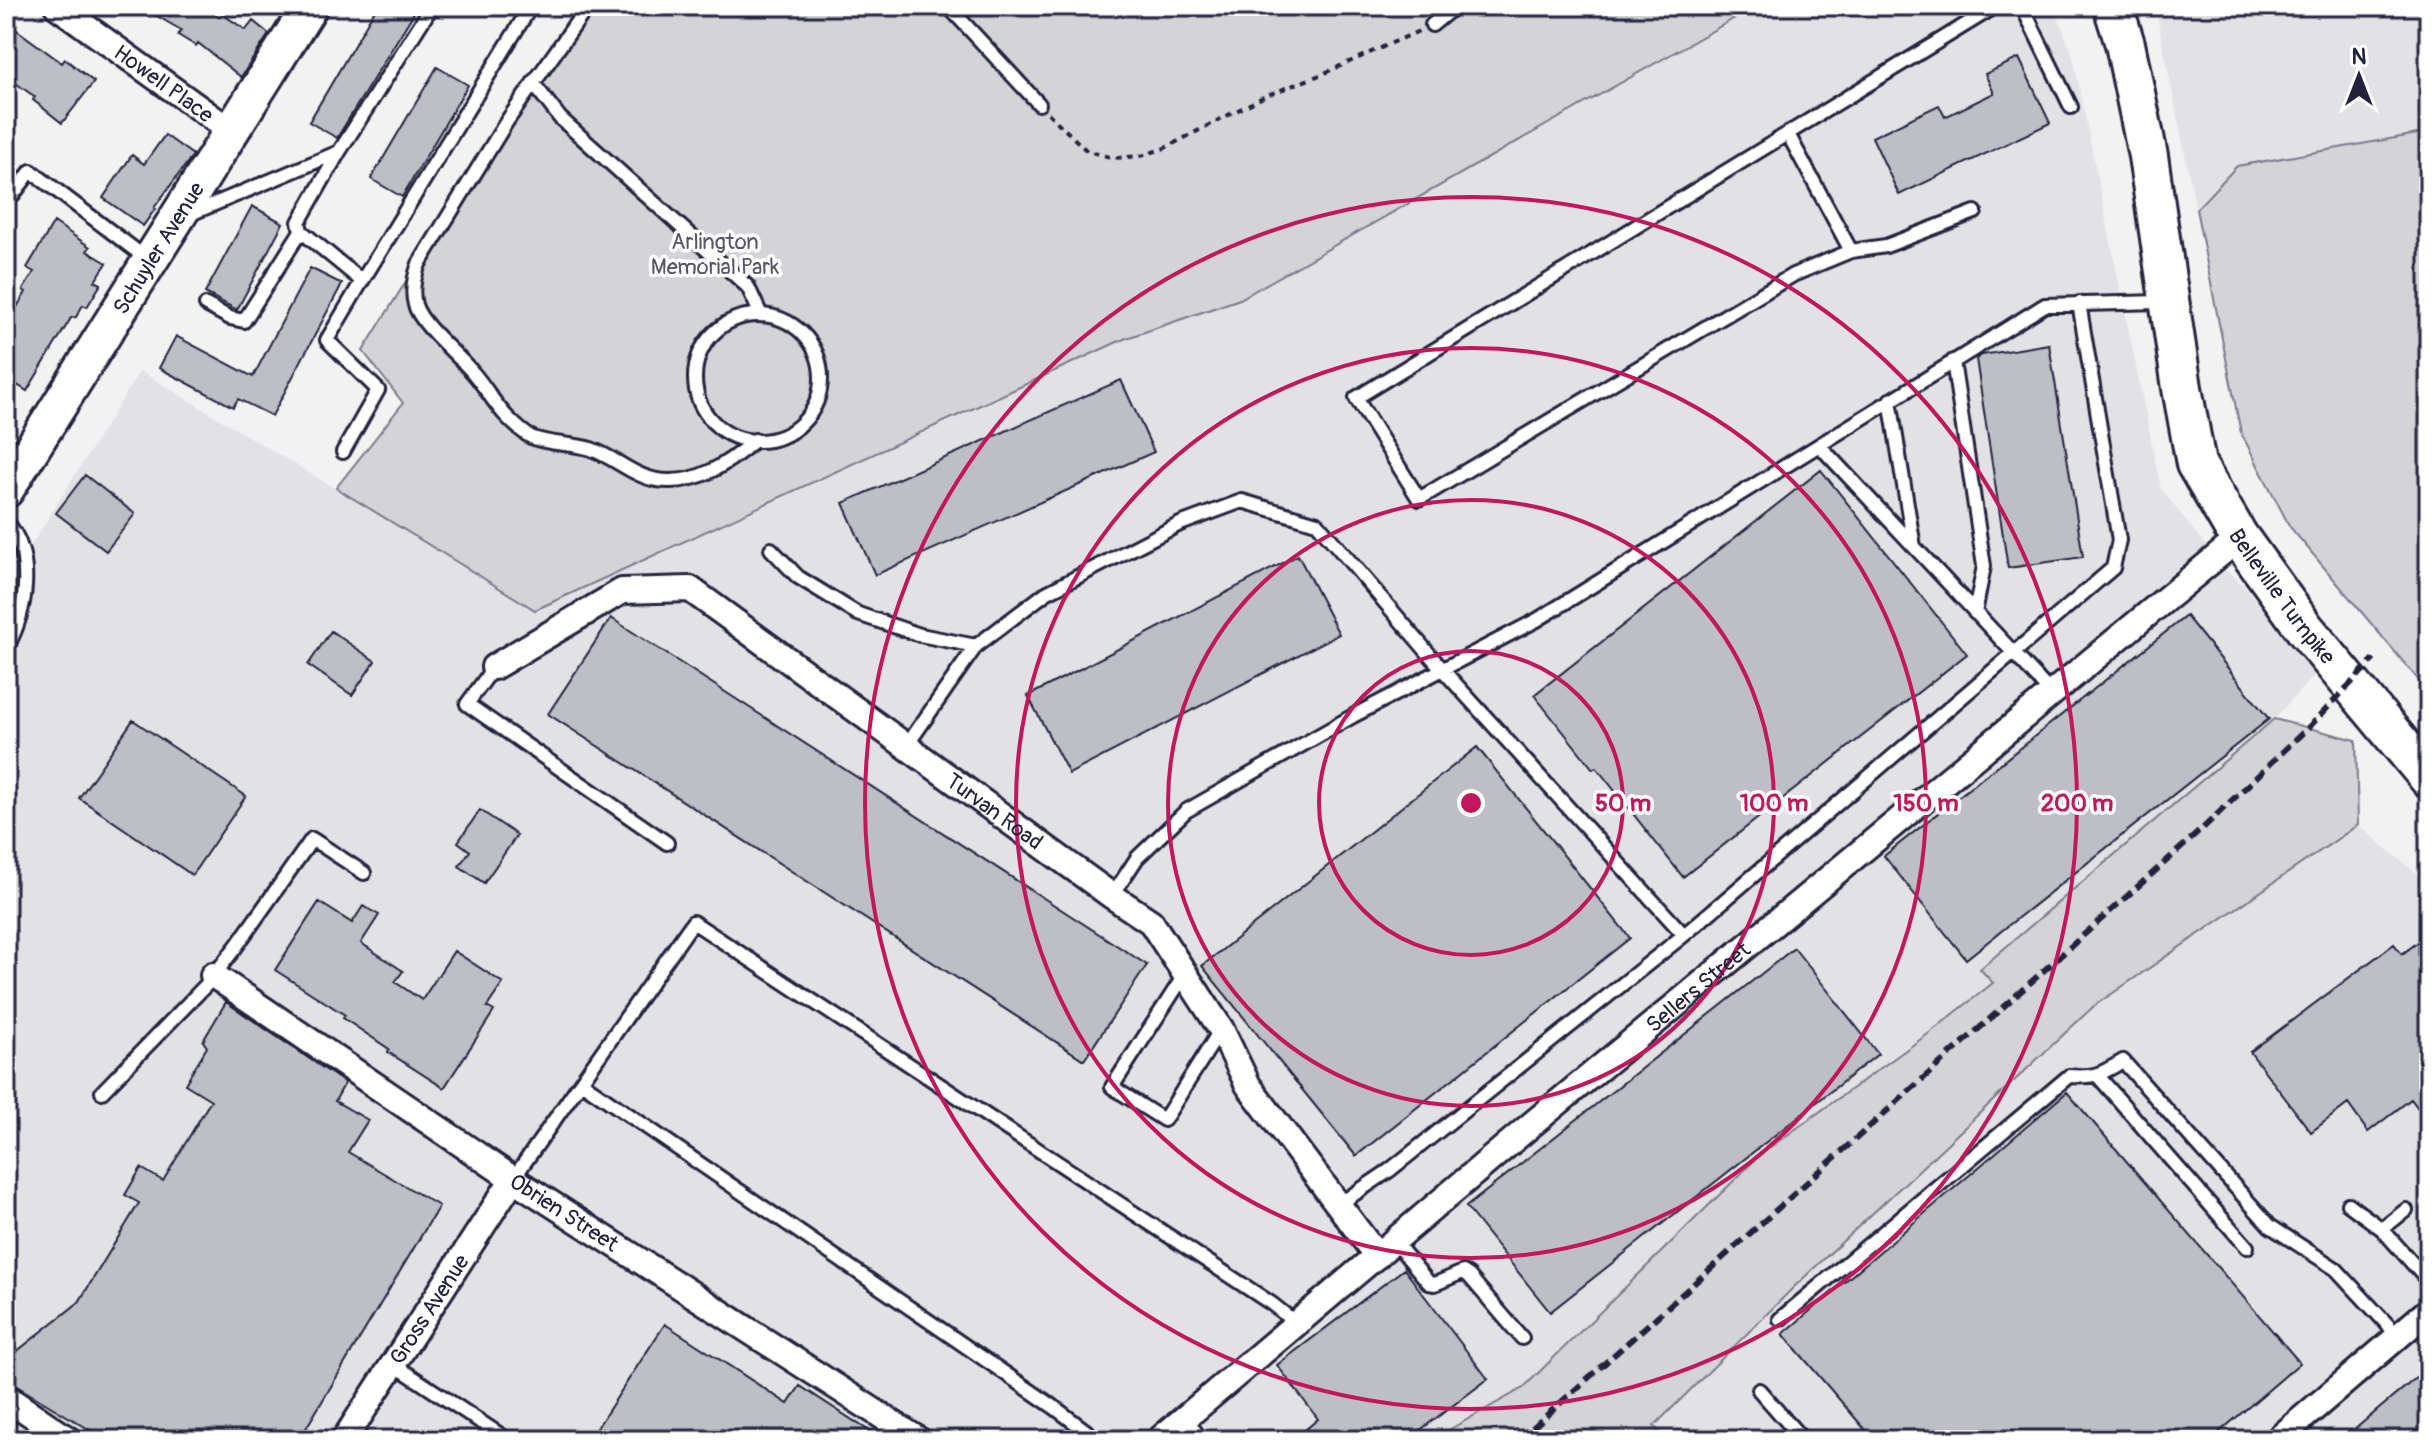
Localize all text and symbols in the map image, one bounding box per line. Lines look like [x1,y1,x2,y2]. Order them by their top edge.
north arrow [2319,36,2399,116]
street label: Howell Place [108,39,219,129]
text: N [2352,43,2367,71]
street label: Schuyler Avenue [107,177,211,320]
park label: Arlington Memorial Park [651,228,779,281]
street label: Belleville Turnpike [2222,524,2341,670]
street label: Turvan Road [941,767,1048,856]
centre of rings [1457,789,1485,817]
text: 50 m [1595,789,1651,818]
text: 100 m [1740,789,1808,818]
text: 150 m [1893,789,1959,818]
text: 200 m [2041,789,2113,818]
street label: Sellers Street [1640,936,1756,1039]
street label: Obrien Street [504,1168,624,1258]
street label: Gross Avenue [384,1249,476,1370]

